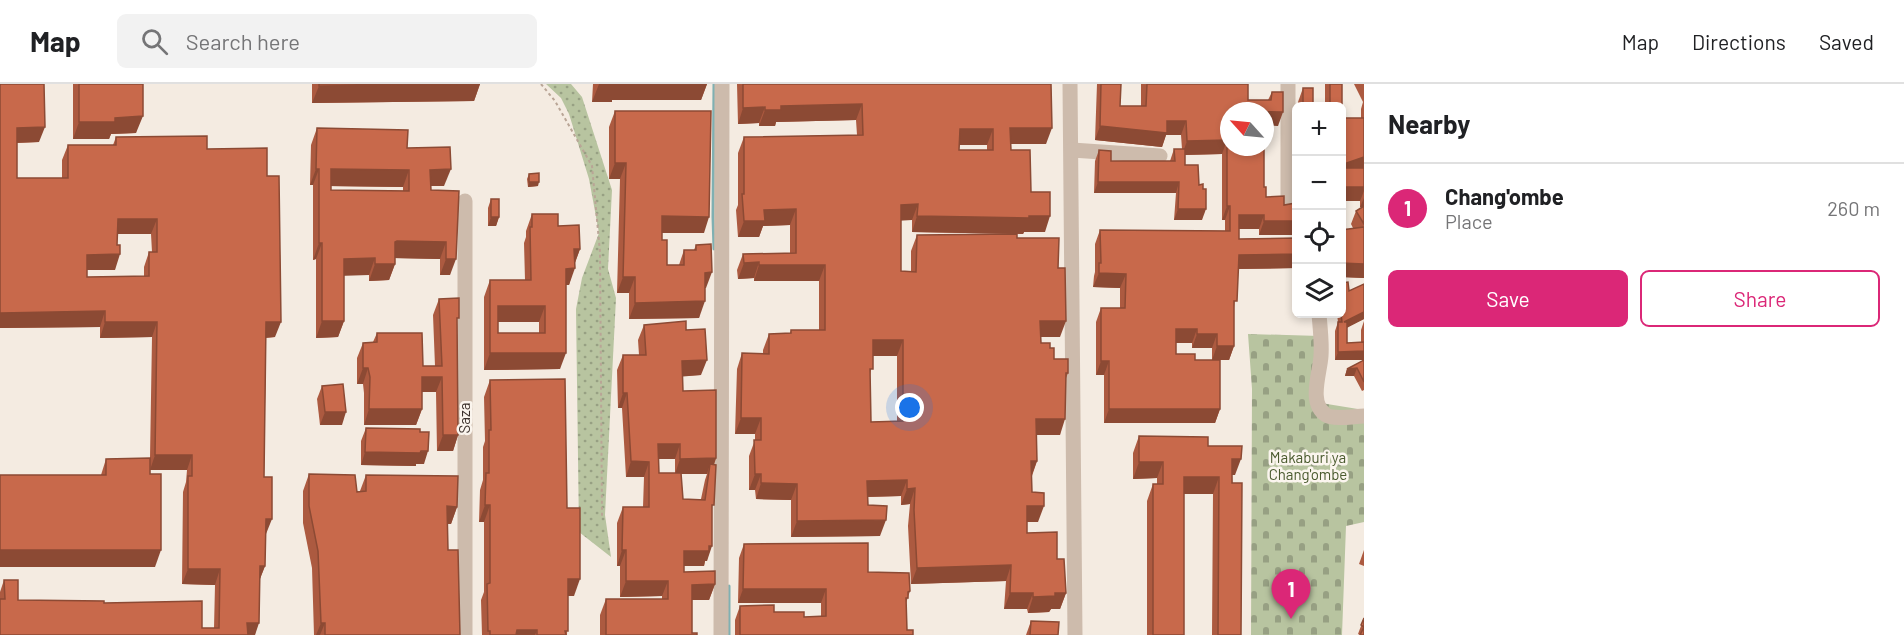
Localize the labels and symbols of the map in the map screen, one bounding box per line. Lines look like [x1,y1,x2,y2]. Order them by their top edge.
north arrow [1220,102,1274,156]
your location [895,393,924,422]
street label: Saza [455,403,473,433]
park label: Makaburi ya Chang'ombe [1269,448,1347,483]
pin: 1 [1272,570,1310,619]

